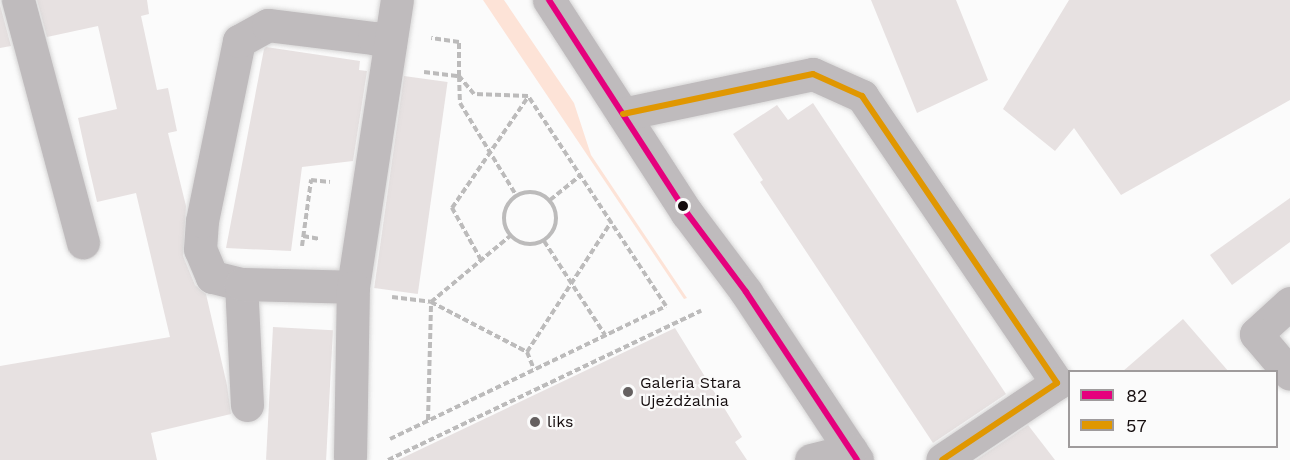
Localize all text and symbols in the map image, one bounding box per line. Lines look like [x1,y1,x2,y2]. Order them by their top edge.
unlabelled marker [677,200,689,212]
legend [1068,370,1278,448]
place label: Galeria Stara Ujeżdżalnia [640,373,741,411]
marker: Galeria Stara Ujeżdżalnia [621,385,635,399]
text: 82 [1126,385,1148,406]
place label: liks [547,412,573,432]
marker: liks [528,415,542,429]
text: 57 [1126,415,1147,436]

